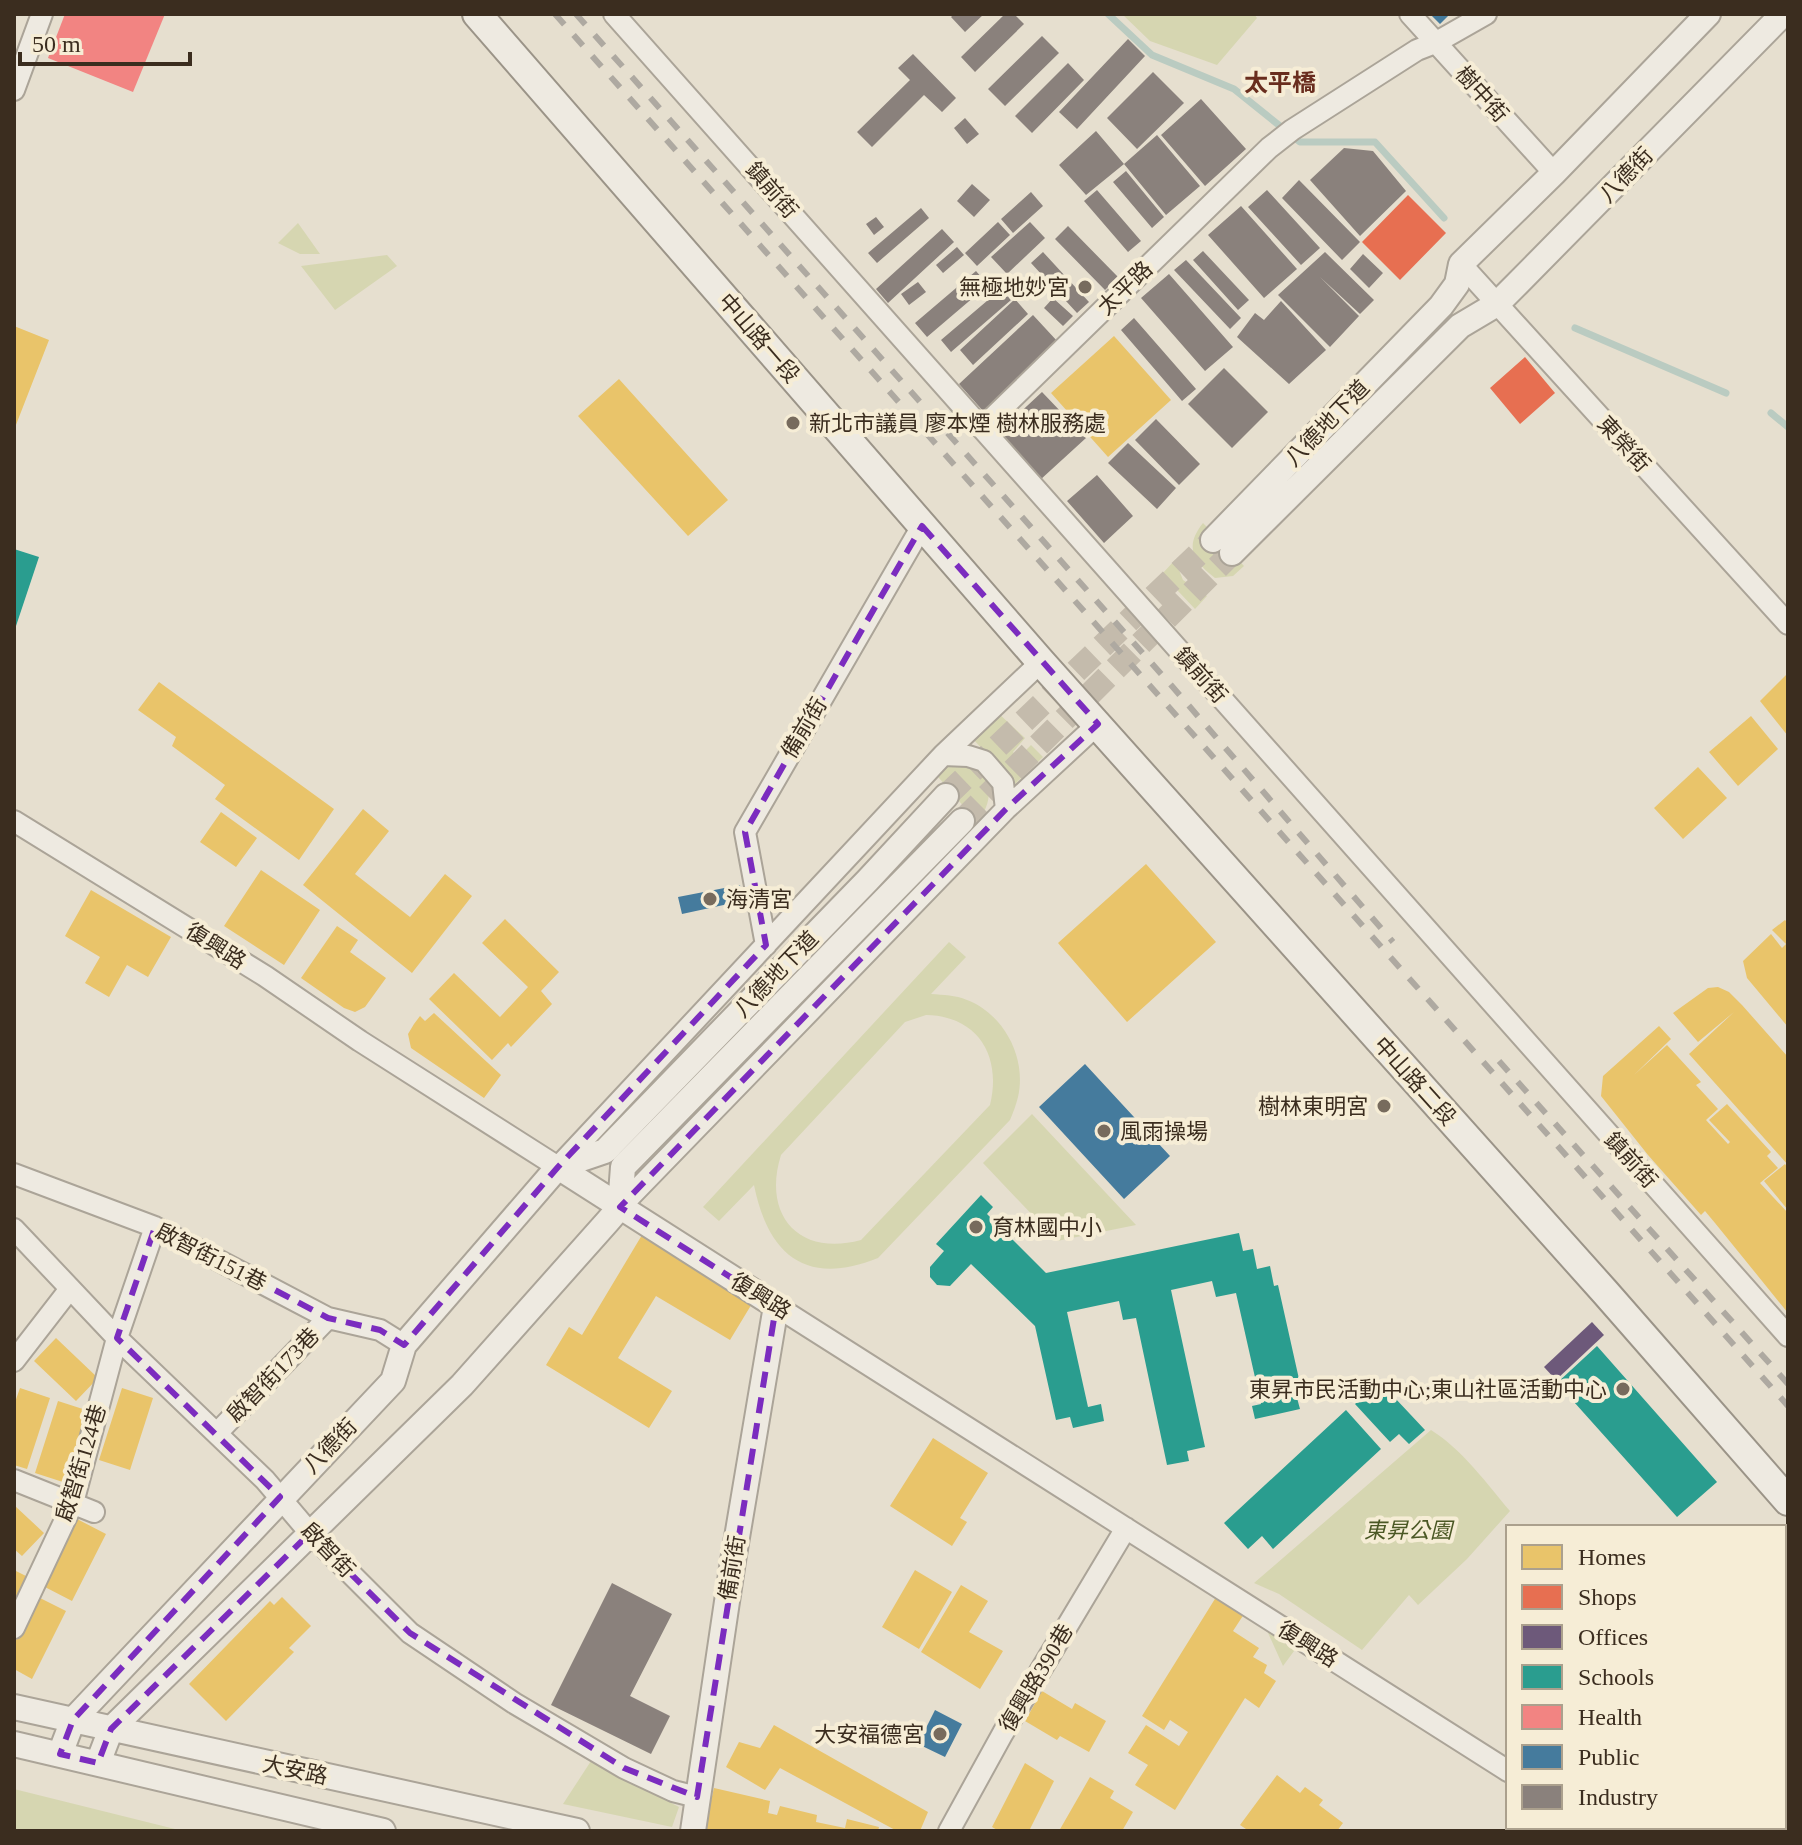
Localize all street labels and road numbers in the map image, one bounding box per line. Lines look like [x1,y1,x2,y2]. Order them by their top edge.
street label: 樹中街 [1451,61,1513,127]
street label: 八德街 [1594,143,1658,207]
street label: 鎮前街 [741,157,803,223]
street label: 太平路 [1093,256,1157,320]
street label: 中山路一段 [713,288,805,388]
street label: 八德地下道 [1280,375,1374,471]
street label: 東榮街 [1593,411,1655,477]
street label: 鎮前街 [1170,642,1232,708]
street label: 備前街 [776,693,832,763]
street label: 復興路 [181,918,251,974]
street label: 八德地下道 [729,926,823,1022]
street label: 中山路二段 [1369,1032,1461,1130]
street label: 鎮前街 [1600,1127,1662,1193]
street label: 啟智街151巷 [151,1218,271,1296]
street label: 復興路 [726,1268,796,1324]
street label: 啟智街173巷 [222,1323,324,1427]
street label: 啟智街124巷 [51,1401,111,1525]
street label: 八德街 [298,1414,362,1478]
street label: 啟智街 [296,1518,360,1582]
street label: 備前街 [714,1533,750,1603]
street label: 復興路 [1273,1616,1343,1672]
street label: 復興路390巷 [994,1620,1078,1736]
street label: 大安路 [260,1751,330,1789]

